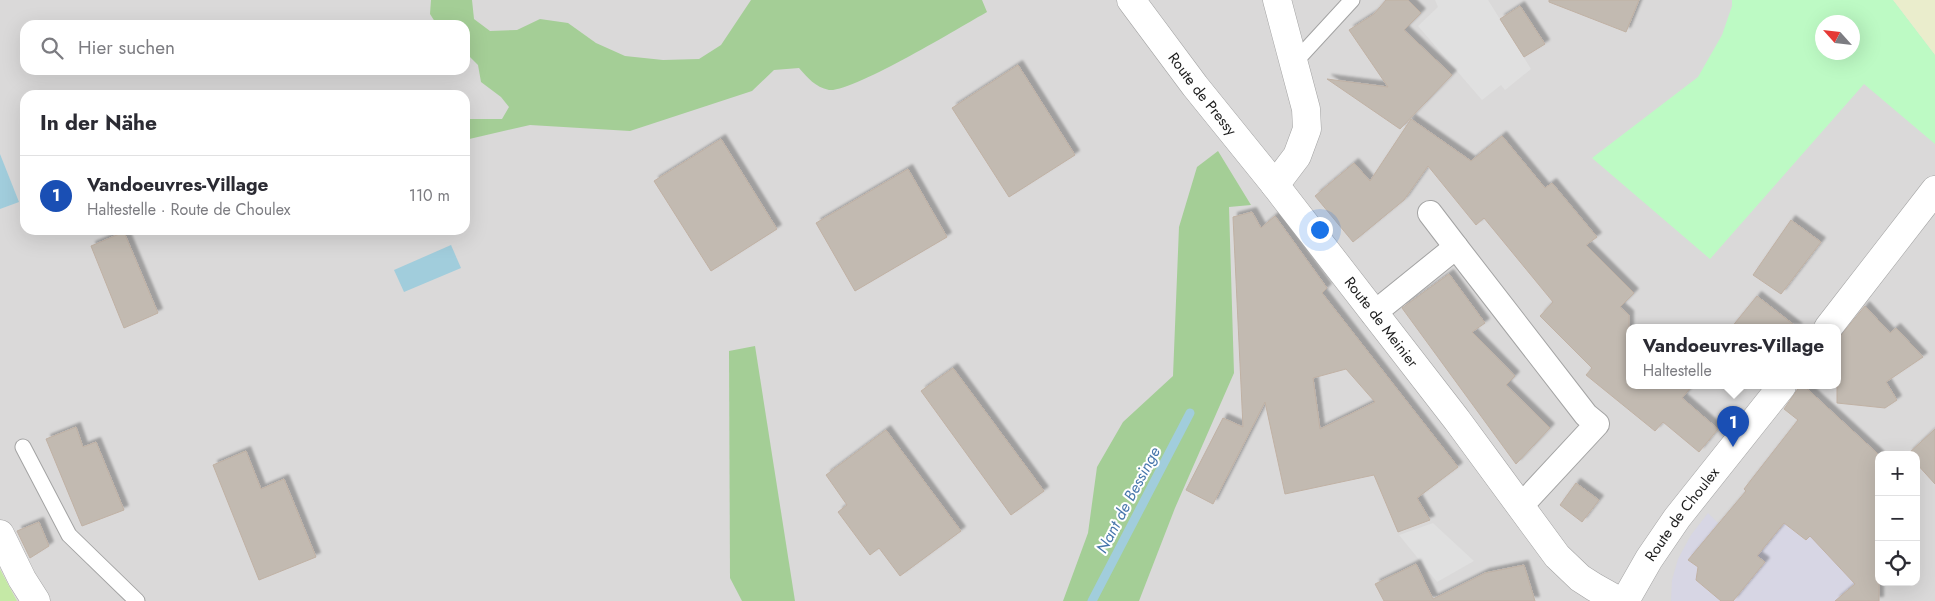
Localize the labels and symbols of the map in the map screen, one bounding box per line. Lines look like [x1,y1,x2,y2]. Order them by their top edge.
north arrow [1815,15,1860,60]
street label: Route de Pressy [1163,48,1242,141]
your location [1307,217,1333,243]
street label: Route de Meinier [1339,272,1424,373]
pin: 1 [1717,406,1749,447]
water label: Nant de Bessinge [1090,443,1166,557]
street label: Route de Choulex [1640,462,1725,566]

